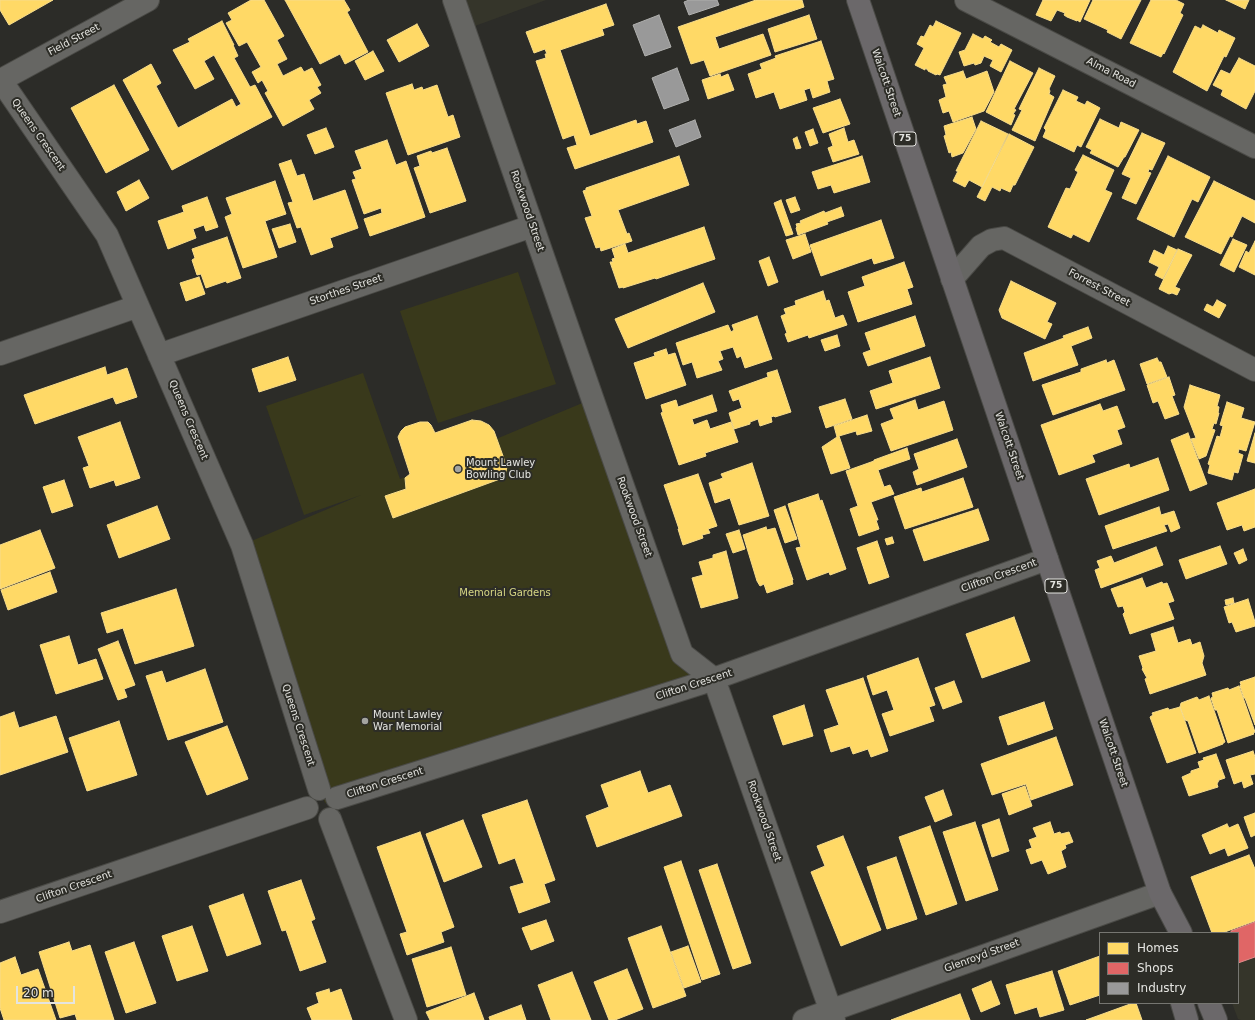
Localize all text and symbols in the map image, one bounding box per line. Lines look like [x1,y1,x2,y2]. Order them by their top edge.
street label: Field Street [46,21,102,59]
street label: Walcott Street [869,47,903,119]
street label: Alma Road [1084,55,1138,91]
street label: Queens Crescent [9,97,67,173]
road number: 75 [894,132,916,146]
street label: Rookwood Street [508,169,546,253]
street label: Forrest Street [1066,267,1132,309]
street label: Storthes Street [308,272,384,308]
street label: Queens Crescent [166,378,210,462]
street label: Walcott Street [992,410,1026,482]
place label: Mount Lawley Bowling Club [466,457,535,480]
marker: Mount Lawley Bowling Club [453,464,463,474]
street label: Rookwood Street [614,475,654,559]
street label: Clifton Crescent [960,557,1038,595]
road number: 75 [1045,579,1067,593]
park label: Memorial Gardens [459,587,551,599]
street label: Clifton Crescent [654,667,734,703]
street label: Queens Crescent [279,683,317,767]
place label: Mount Lawley War Memorial [373,709,442,732]
marker: Mount Lawley War Memorial [360,716,370,726]
street label: Walcott Street [1096,717,1130,789]
street label: Clifton Crescent [345,765,425,801]
street label: Rookwood Street [745,779,783,863]
street label: Clifton Crescent [34,868,114,906]
legend [1099,932,1239,1004]
street label: Glenroyd Street [943,937,1021,975]
text: Homes [1137,941,1179,955]
text: Shops [1137,961,1173,975]
scale bar [18,978,77,1004]
text: Industry [1137,981,1186,995]
text: 20 m [23,986,54,1000]

